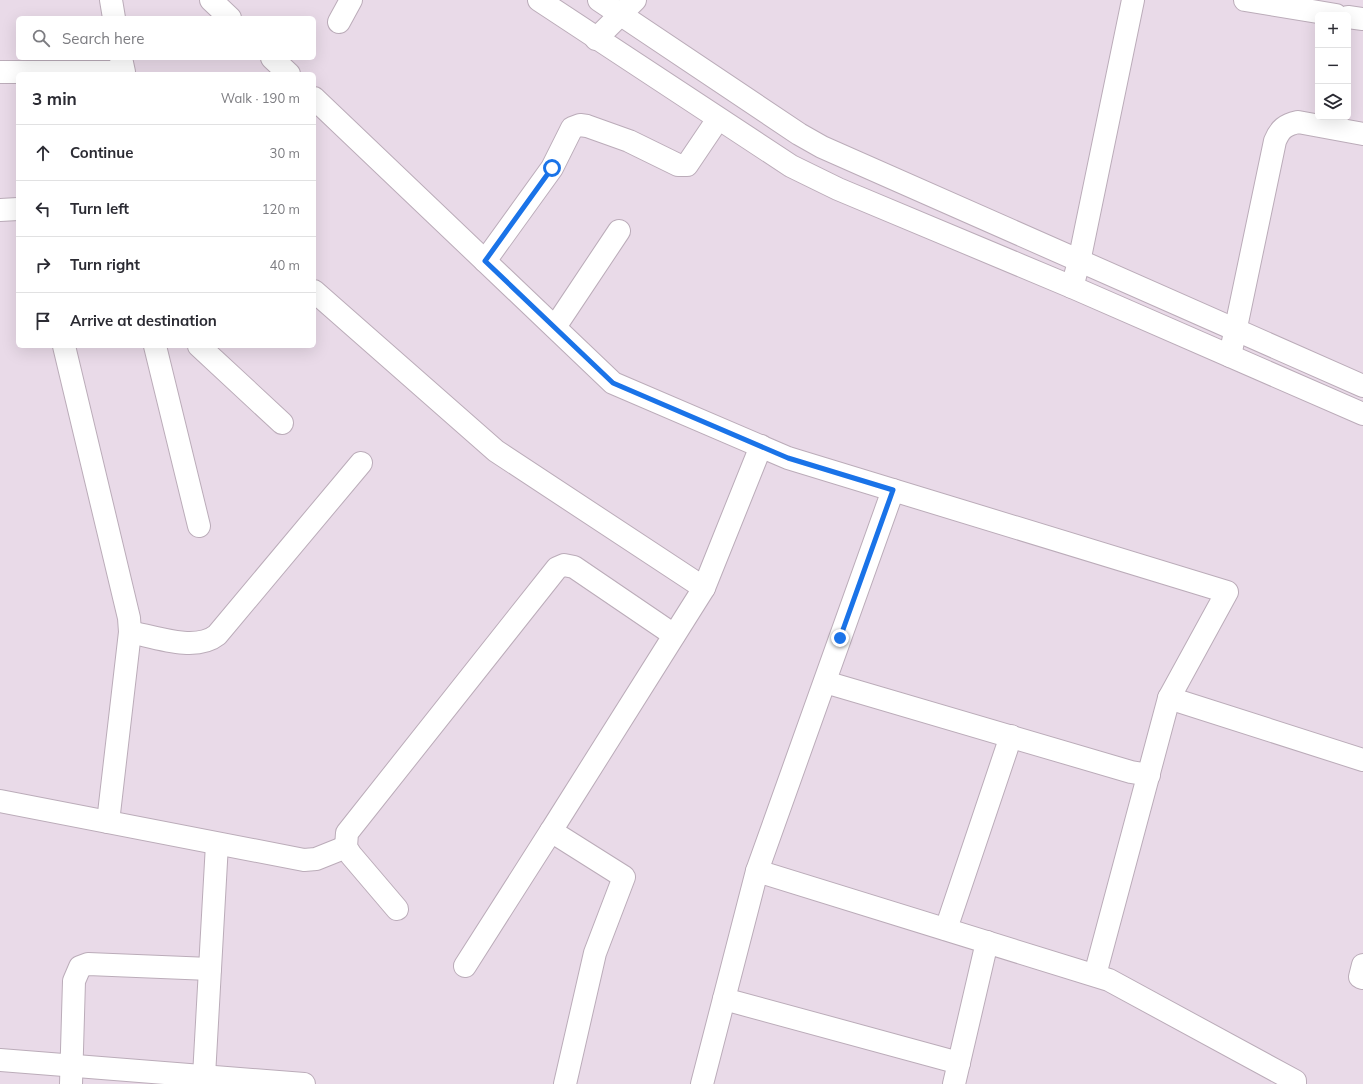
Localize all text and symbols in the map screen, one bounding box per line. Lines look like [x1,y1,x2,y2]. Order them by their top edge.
map controls [1315,12,1351,120]
button: + [1315,12,1351,48]
search box [16,16,316,60]
icon: search [30,27,52,49]
text: Search here [62,29,144,48]
button: − [1315,48,1351,84]
button: layers [1315,84,1351,120]
text: 3 min [32,88,77,109]
text: Walk · 190 m [221,90,300,106]
icon: ahead [32,142,54,164]
text: Continue [70,143,133,162]
text: 30 m [270,145,300,161]
route start [543,159,561,177]
icon: left [32,198,54,220]
text: Turn left [70,199,129,218]
text: 120 m [262,201,300,217]
icon: right [32,254,54,276]
text: Turn right [70,255,140,274]
text: 40 m [270,257,300,273]
icon: arrive [32,310,54,332]
text: Arrive at destination [70,311,217,330]
route end [831,629,849,647]

